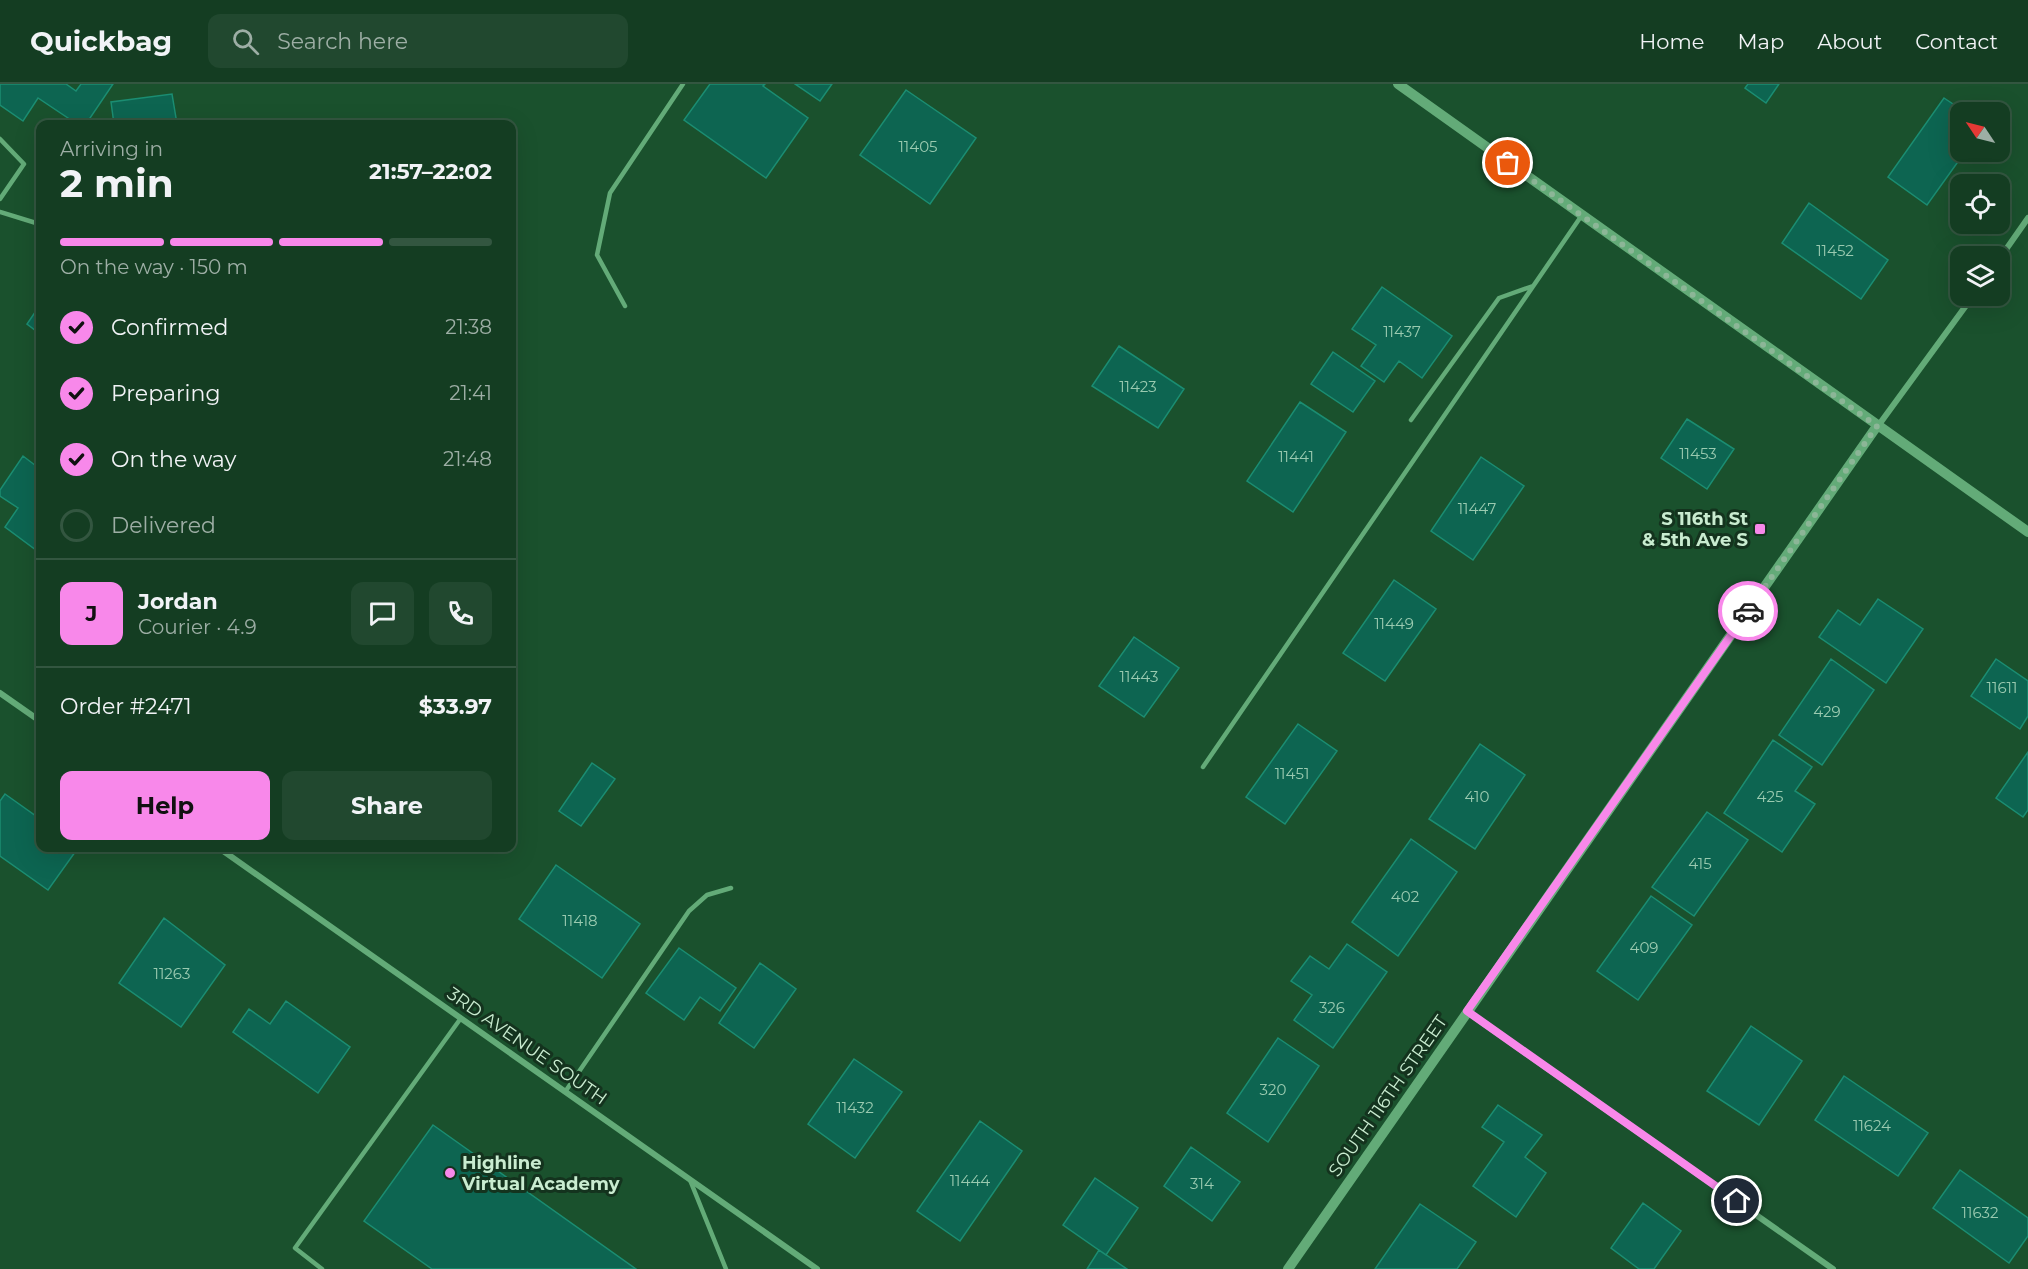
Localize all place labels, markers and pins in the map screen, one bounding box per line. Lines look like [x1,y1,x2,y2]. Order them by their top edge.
pin [1482,137,1533,188]
place label: S 116th St & 5th Ave S [1642,508,1748,551]
marker: S 116th St & 5th Ave S [1753,522,1767,536]
place label: Highline Virtual Academy [461,1152,620,1195]
marker: Highline Virtual Academy [443,1166,457,1180]
pin [1711,1175,1762,1226]

